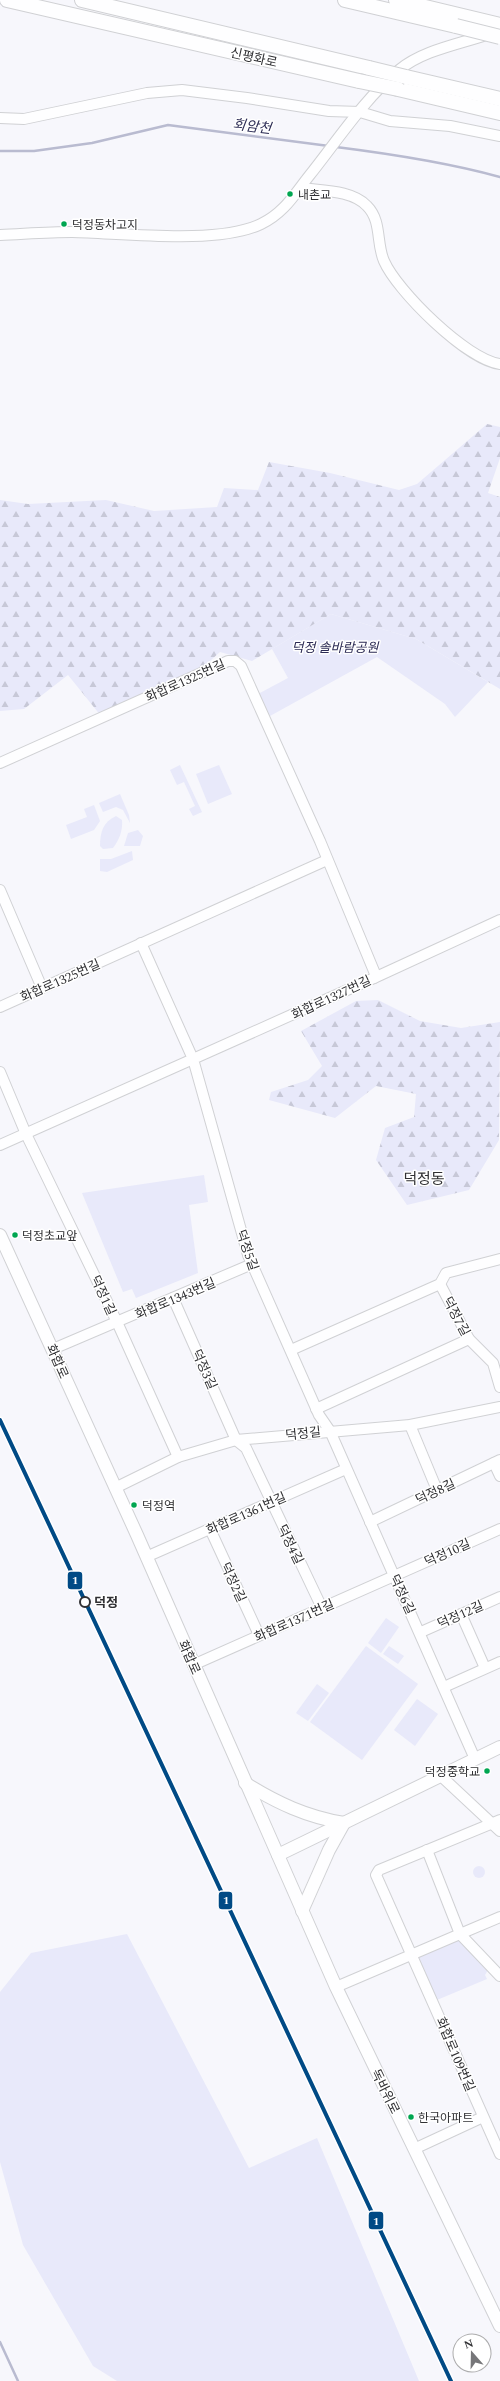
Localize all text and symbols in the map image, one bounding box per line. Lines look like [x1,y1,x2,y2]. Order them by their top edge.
street label: 신평화로 [228,43,279,73]
water label: 회암천 [231,114,274,139]
place label: 내촌교 [298,186,331,205]
marker: 내촌교 [285,189,295,199]
place label: 덕정동차고지 [72,216,138,235]
marker: 덕정동차고지 [59,219,69,229]
park label: 덕정 솔바람공원 [292,638,379,658]
street label: 화합로1325번길 [142,654,229,708]
street label: 화합로1325번길 [17,954,104,1008]
street label: 화합로1327번길 [288,971,375,1025]
district label: 덕정동 [403,1168,445,1191]
place label: 덕정초교앞 [22,1227,77,1246]
street label: 덕정5길 [231,1227,263,1274]
marker: 덕정초교앞 [10,1230,20,1240]
street label: 덕정1길 [85,1272,121,1319]
street label: 화합로1343번길 [132,1273,219,1325]
street label: 덕정7길 [437,1293,475,1340]
street label: 화합로 [41,1341,74,1382]
street label: 덕정3길 [186,1346,222,1393]
street label: 덕정길 [284,1422,322,1446]
street label: 덕정8길 [412,1474,459,1510]
street label: 화합로1361번길 [203,1487,290,1541]
place label: 덕정역 [142,1497,175,1516]
marker: 덕정역 [129,1500,139,1510]
street label: 덕정4길 [272,1521,308,1568]
street label: 덕정10길 [421,1534,474,1572]
street label: 덕정2길 [215,1559,251,1606]
line badge: 1 [67,1571,83,1590]
street label: 덕정6길 [384,1571,420,1618]
text: 1 [72,1572,78,1589]
place label: 덕정 [94,1593,118,1613]
street label: 화합로1371번길 [251,1594,338,1648]
marker: 덕정 [79,1596,91,1608]
street label: 덕정12길 [434,1596,487,1634]
street label: 화합로 [173,1637,206,1678]
place label: 덕정중학교 [425,1763,480,1782]
marker: 덕정중학교 [482,1766,492,1776]
line badge: 1 [218,1891,233,1910]
text: 1 [223,1892,229,1909]
street label: 화합로109번길 [430,2014,480,2095]
street label: 독바위로 [366,2066,405,2117]
place label: 한국아파트 [418,2109,473,2128]
marker: 한국아파트 [406,2112,416,2122]
line badge: 1 [368,2211,384,2230]
text: 1 [373,2213,379,2230]
north arrow [452,2333,492,2373]
text: N [462,2335,476,2354]

